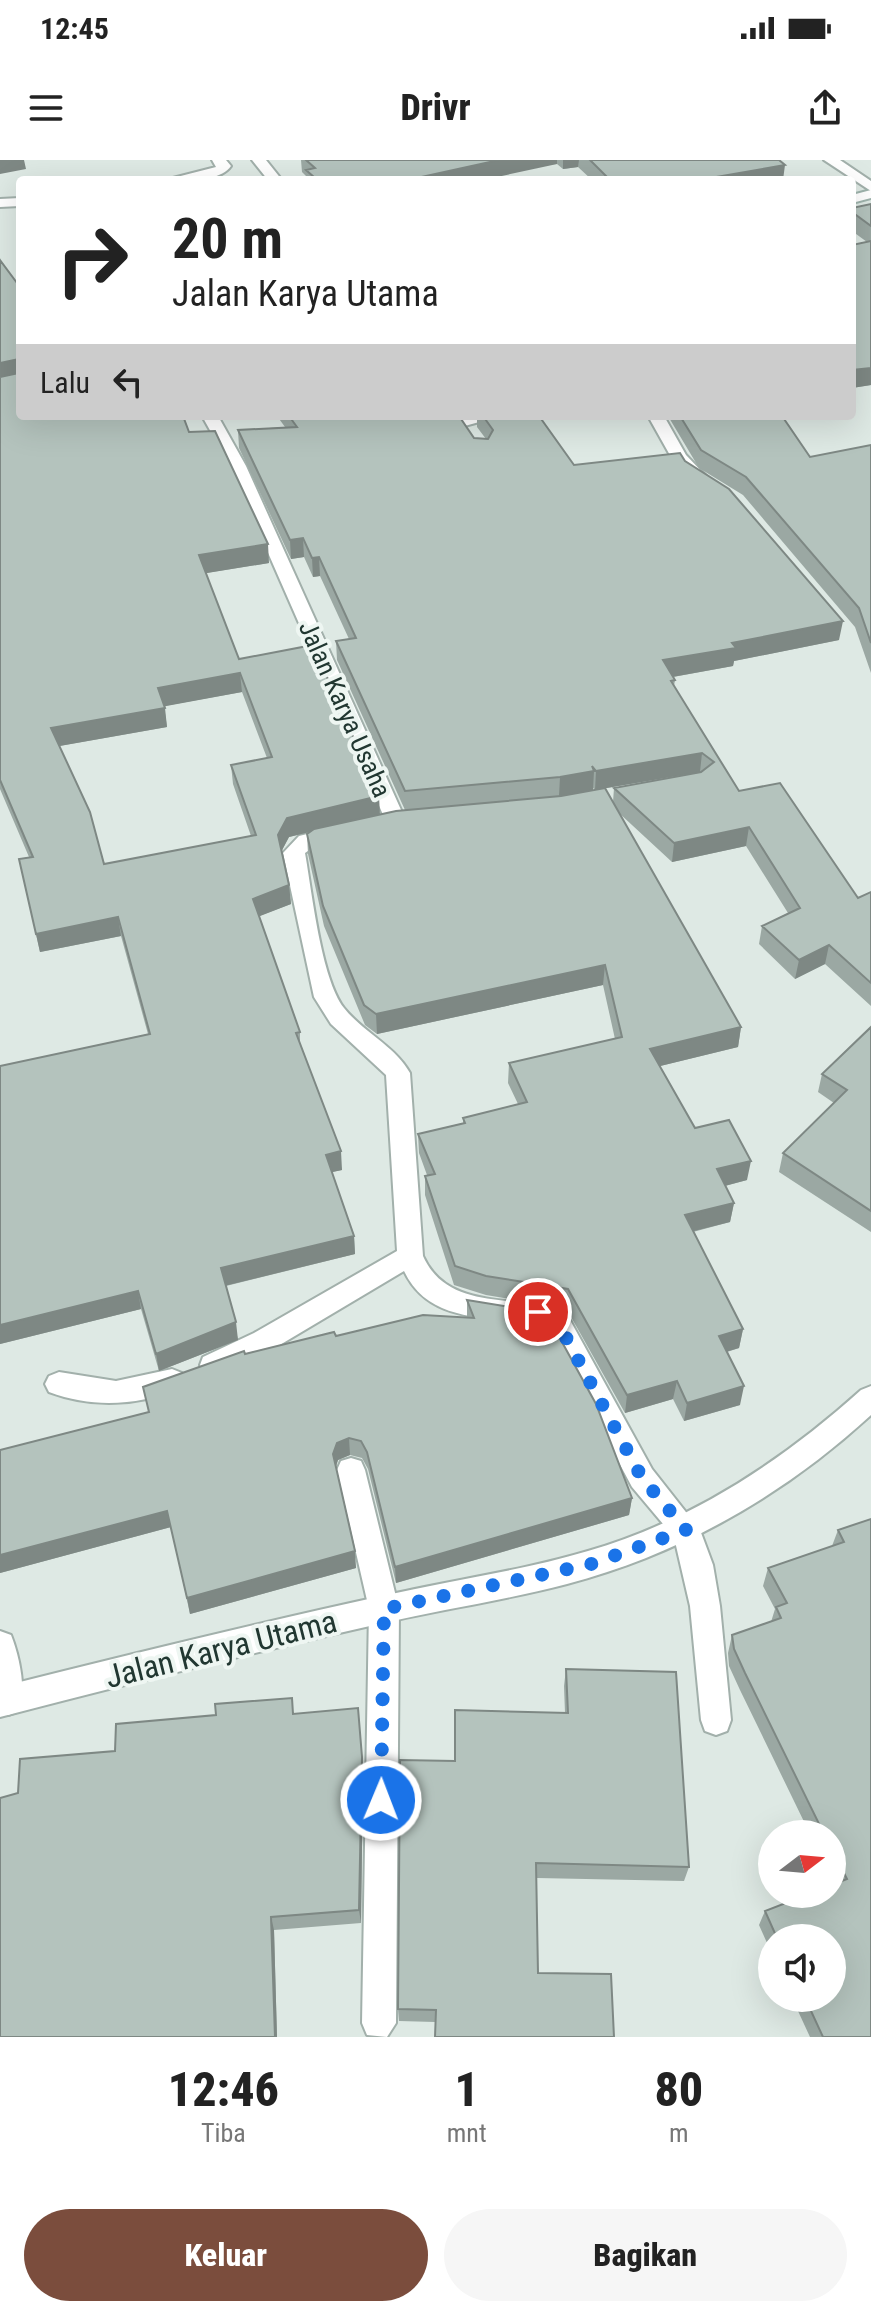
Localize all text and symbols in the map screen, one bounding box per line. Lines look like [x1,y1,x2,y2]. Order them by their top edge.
text: 12:45 [40,11,109,46]
icon: menu [24,86,68,130]
icon: share [803,86,847,130]
text: Drivr [400,87,471,129]
text: 20 m [172,206,283,272]
icon: right [40,208,144,312]
text: Jalan Karya Utama [172,273,439,315]
icon: left [106,360,150,404]
text: Lalu [40,365,90,400]
street label: Jalan Karya Usaha [293,616,397,802]
pin [504,1278,572,1346]
icon: arrive [516,1290,560,1334]
street label: Jalan Karya Utama [101,1602,341,1696]
position arrow [339,1758,423,1842]
north arrow [758,1820,846,1908]
map controls [758,1820,846,2012]
button: sound [758,1924,846,2012]
text: 12:46 [168,2061,279,2118]
text: 1 [454,2061,479,2118]
text: 80 [654,2061,703,2118]
text: Tiba [201,2118,246,2148]
text: mnt [447,2118,487,2148]
text: m [669,2118,689,2148]
button: Keluar [24,2209,428,2301]
button: Bagikan [444,2209,847,2301]

